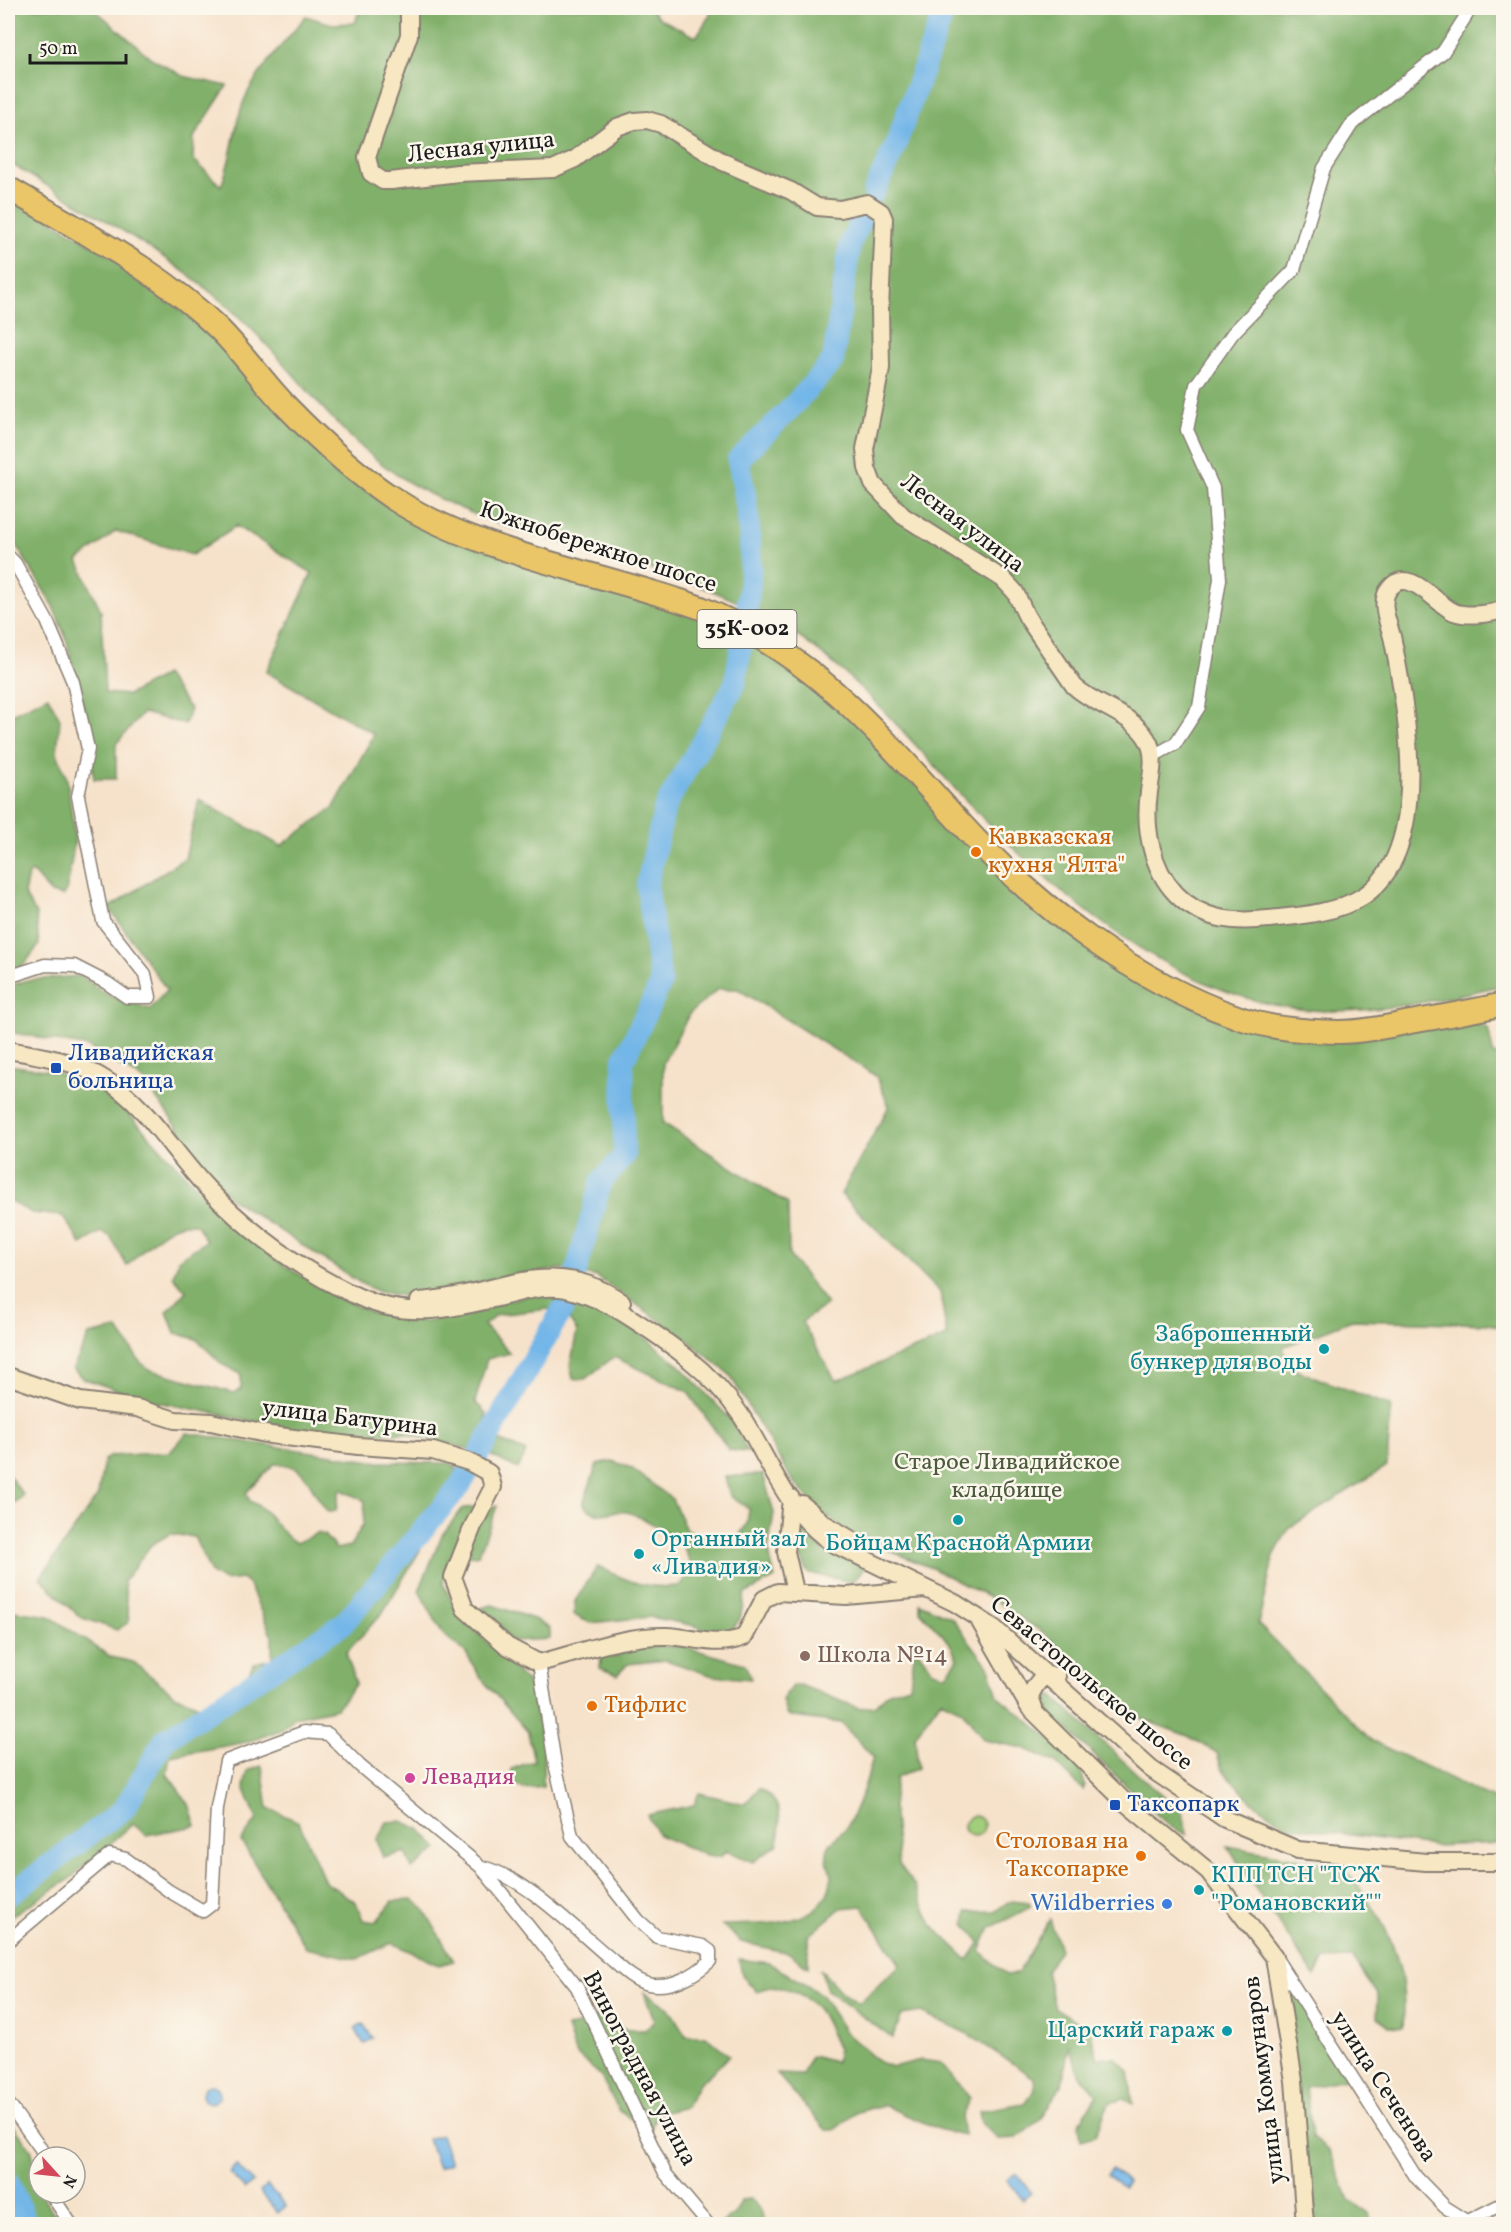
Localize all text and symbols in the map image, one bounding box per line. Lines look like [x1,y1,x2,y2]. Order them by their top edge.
scale bar [30,27,126,65]
text: 50 m [39,37,78,62]
street label: Лесная улица [405,123,557,173]
street label: Лесная улица [893,466,1031,582]
street label: Южнобережное шоссе [475,493,721,603]
road number: 35К-002 [698,610,796,648]
place label: Кавказская кухня "Ялта" [988,821,1125,883]
marker: Кавказская кухня "Ялта" [969,845,983,859]
place label: Ливадийская больница [68,1037,214,1099]
marker: Ливадийская больница [49,1061,63,1075]
place label: Заброшенный бункер для воды [1130,1318,1312,1380]
marker: Заброшенный бункер для воды [1317,1342,1331,1356]
street label: улица Батурина [260,1391,440,1447]
park label: Старое Ливадийское кладбище [894,1446,1120,1508]
marker: Бойцам Красной Армии [951,1513,965,1527]
place label: Органный зал «Ливадия» [651,1523,806,1585]
place label: Бойцам Красной Армии [825,1527,1091,1561]
marker: Органный зал «Ливадия» [632,1547,646,1561]
street label: Севастопольское шоссе [982,1589,1200,1779]
place label: Школа №14 [817,1639,948,1673]
marker: Школа №14 [798,1649,812,1663]
place label: Тифлис [604,1689,687,1723]
marker: Тифлис [585,1699,599,1713]
place label: Левадия [422,1761,514,1795]
marker: Левадия [403,1771,417,1785]
place label: Таксопарк [1127,1788,1239,1822]
marker: Таксопарк [1108,1798,1122,1812]
place label: Столовая на Таксопарке [996,1825,1129,1887]
marker: Столовая на Таксопарке [1134,1849,1148,1863]
place label: КПП ТСН "ТСЖ "Романовский"" [1211,1859,1382,1921]
marker: КПП ТСН "ТСЖ "Романовский"" [1192,1883,1206,1897]
place label: Wildberries [1030,1887,1155,1921]
marker: Wildberries [1160,1897,1174,1911]
street label: Виноградная улица [573,1965,705,2173]
street label: улица Коммунаров [1235,1974,1295,2186]
street label: улица Сеченова [1321,2005,1445,2169]
place label: Царский гараж [1047,2014,1215,2048]
marker: Царский гараж [1220,2024,1234,2038]
north arrow [27,2145,87,2205]
text: N [56,2171,81,2191]

